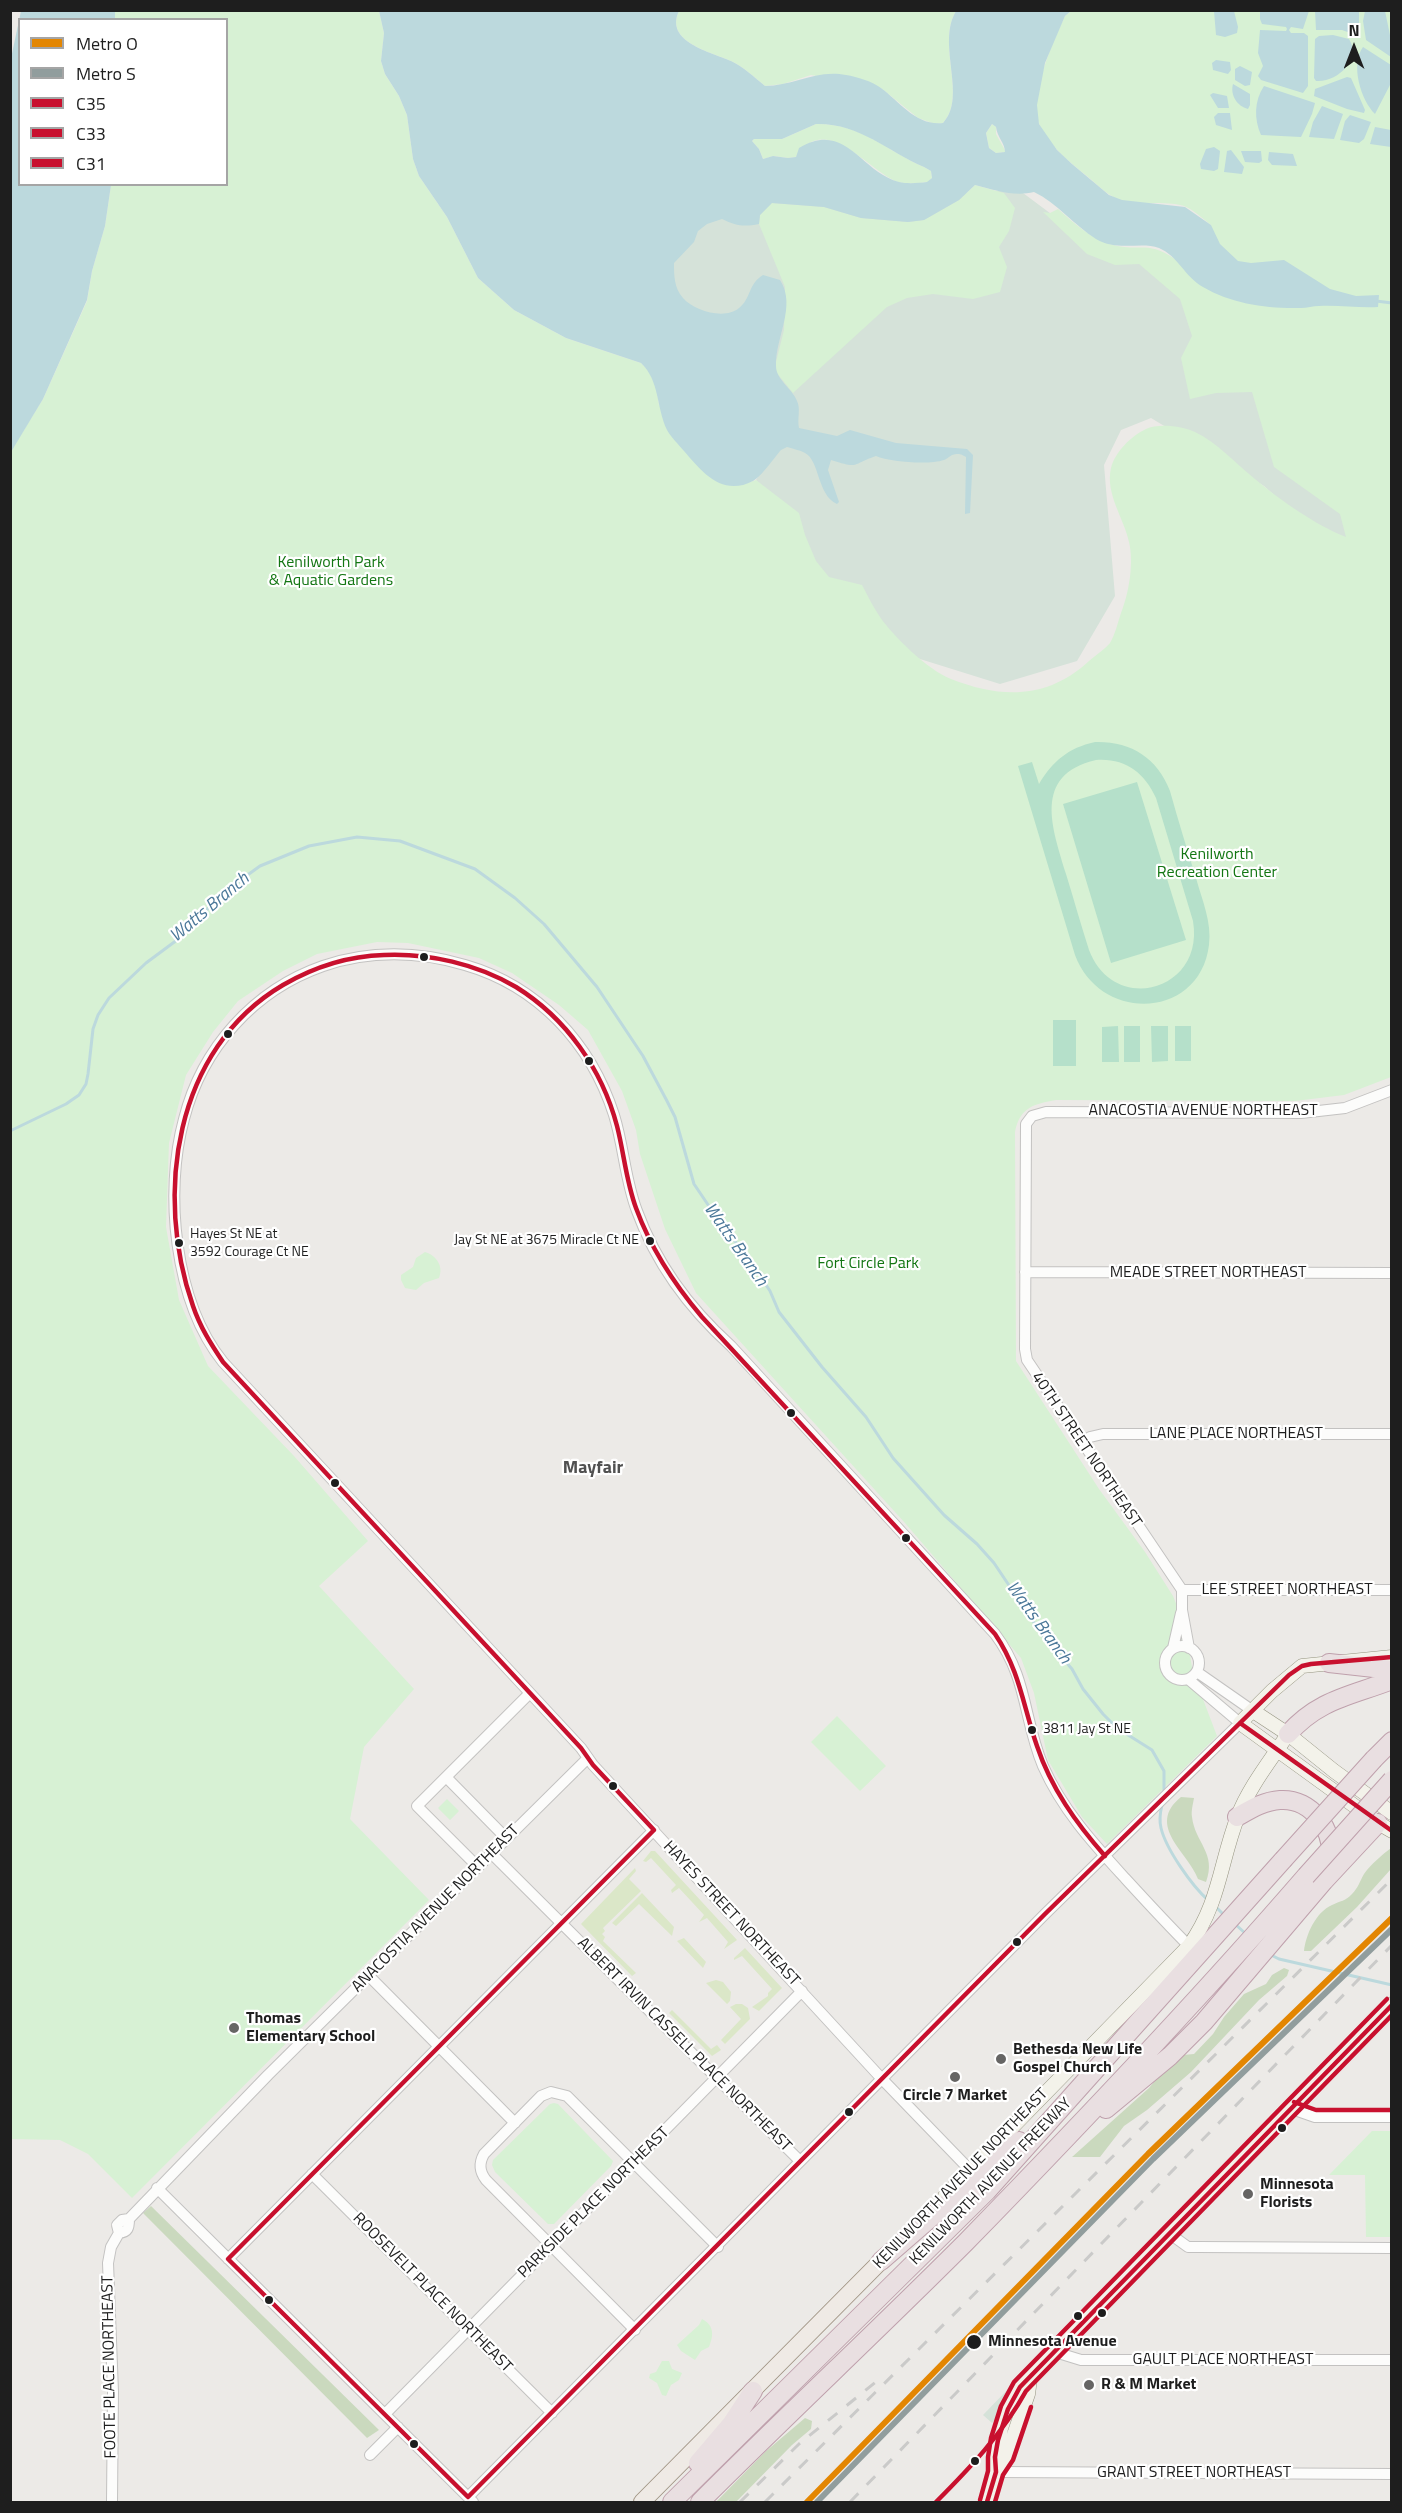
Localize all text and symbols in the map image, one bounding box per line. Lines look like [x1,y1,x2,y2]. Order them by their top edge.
legend [18,18,228,186]
north arrow [1324,18,1384,78]
text: N [1348,18,1360,42]
text: Metro O [76,30,138,57]
text: Metro S [76,60,136,87]
text: C35 [76,90,106,117]
text: C33 [76,120,106,147]
text: C31 [76,150,106,177]
park label: Kenilworth Park & Aquatic Gardens [269,553,393,591]
park label: Kenilworth Recreation Center [1157,845,1277,883]
water label: Watts Branch [166,869,254,947]
unlabelled marker [418,951,430,963]
unlabelled marker [222,1028,234,1040]
unlabelled marker [583,1055,595,1067]
street label: ANACOSTIA AVENUE NORTHEAST [1088,1101,1318,1121]
water label: Watts Branch [698,1199,772,1291]
place label: Hayes St NE at 3592 Courage Ct NE [190,1227,309,1260]
place label: Jay St NE at 3675 Miracle Ct NE [454,1233,639,1249]
marker: Jay St NE at 3675 Miracle Ct NE [644,1235,656,1247]
marker: Hayes St NE at 3592 Courage Ct NE [173,1237,185,1249]
park label: Fort Circle Park [817,1254,919,1274]
street label: MEADE STREET NORTHEAST [1110,1263,1306,1283]
street label: 40TH STREET NORTHEAST [1027,1369,1145,1531]
unlabelled marker [785,1407,797,1419]
street label: LANE PLACE NORTHEAST [1149,1424,1323,1444]
district label: Mayfair [563,1458,623,1480]
unlabelled marker [329,1477,341,1489]
unlabelled marker [900,1532,912,1544]
water label: Watts Branch [1001,1578,1075,1668]
street label: LEE STREET NORTHEAST [1201,1580,1373,1600]
place label: 3811 Jay St NE [1043,1722,1131,1738]
marker: 3811 Jay St NE [1026,1724,1038,1736]
unlabelled marker [607,1780,619,1792]
street label: ANACOSTIA AVENUE NORTHEAST [348,1821,524,1997]
street label: HAYES STREET NORTHEAST [659,1837,803,1991]
street label: ALBERT IRVIN CASSELL PLACE NORTHEAST [573,1934,795,2156]
unlabelled marker [1011,1936,1023,1948]
place label: Thomas Elementary School [246,2009,375,2047]
marker: Thomas Elementary School [227,2021,241,2035]
place label: Bethesda New Life Gospel Church [1013,2040,1142,2078]
marker: Bethesda New Life Gospel Church [994,2052,1008,2066]
marker: Circle 7 Market [948,2070,962,2084]
street label: KENILWORTH AVENUE NORTHEAST [870,2085,1052,2273]
place label: Circle 7 Market [903,2086,1007,2106]
street label: KENILWORTH AVENUE FREEWAY [906,2095,1076,2269]
unlabelled marker [843,2106,855,2118]
unlabelled marker [1276,2122,1288,2134]
street label: PARKSIDE PLACE NORTHEAST [514,2123,674,2283]
place label: Minnesota Florists [1260,2175,1334,2213]
marker: Minnesota Florists [1241,2187,1255,2201]
street label: ROOSEVELT PLACE NORTHEAST [348,2209,516,2377]
street label: FOOTE PLACE NORTHEAST [99,2275,121,2459]
unlabelled marker [263,2294,275,2306]
unlabelled marker [1096,2307,1108,2319]
unlabelled marker [1072,2310,1084,2322]
place label: Minnesota Avenue [988,2332,1117,2352]
marker: Minnesota Avenue [965,2333,983,2351]
street label: GAULT PLACE NORTHEAST [1133,2350,1313,2370]
place label: R & M Market [1101,2375,1196,2395]
marker: R & M Market [1082,2378,1096,2392]
unlabelled marker [408,2438,420,2450]
unlabelled marker [969,2455,981,2467]
street label: GRANT STREET NORTHEAST [1097,2463,1291,2483]

